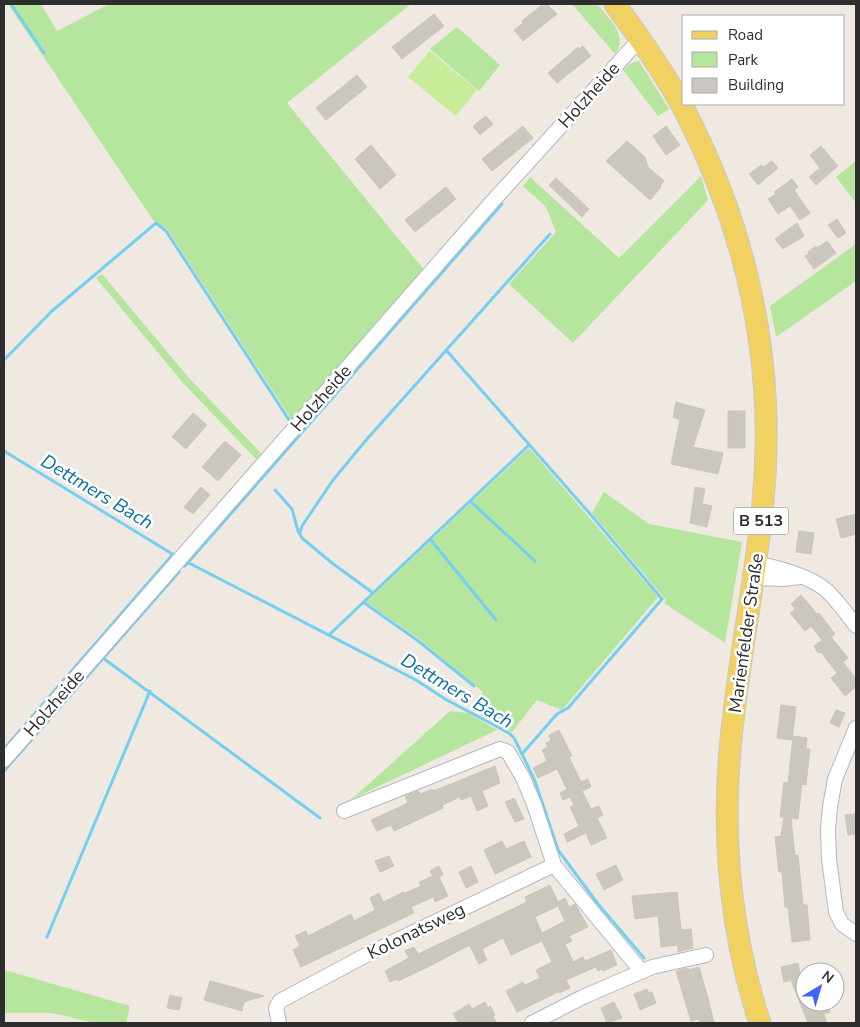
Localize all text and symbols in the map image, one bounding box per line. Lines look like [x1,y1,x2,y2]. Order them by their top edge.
legend [682,15,845,105]
text: Road [728,25,763,45]
text: Park [728,50,758,70]
street label: Holzheide [553,57,625,133]
text: Building [728,75,784,95]
street label: Holzheide [285,359,357,437]
water label: Dettmers Bach [36,448,158,536]
road number: B 513 [734,508,788,534]
street label: Marienfelder Straße [723,552,769,714]
water label: Dettmers Bach [396,647,518,735]
street label: Holzheide [18,664,90,742]
street label: Kolonatsweg [363,897,469,965]
north arrow [795,962,845,1012]
text: N [818,966,838,988]

